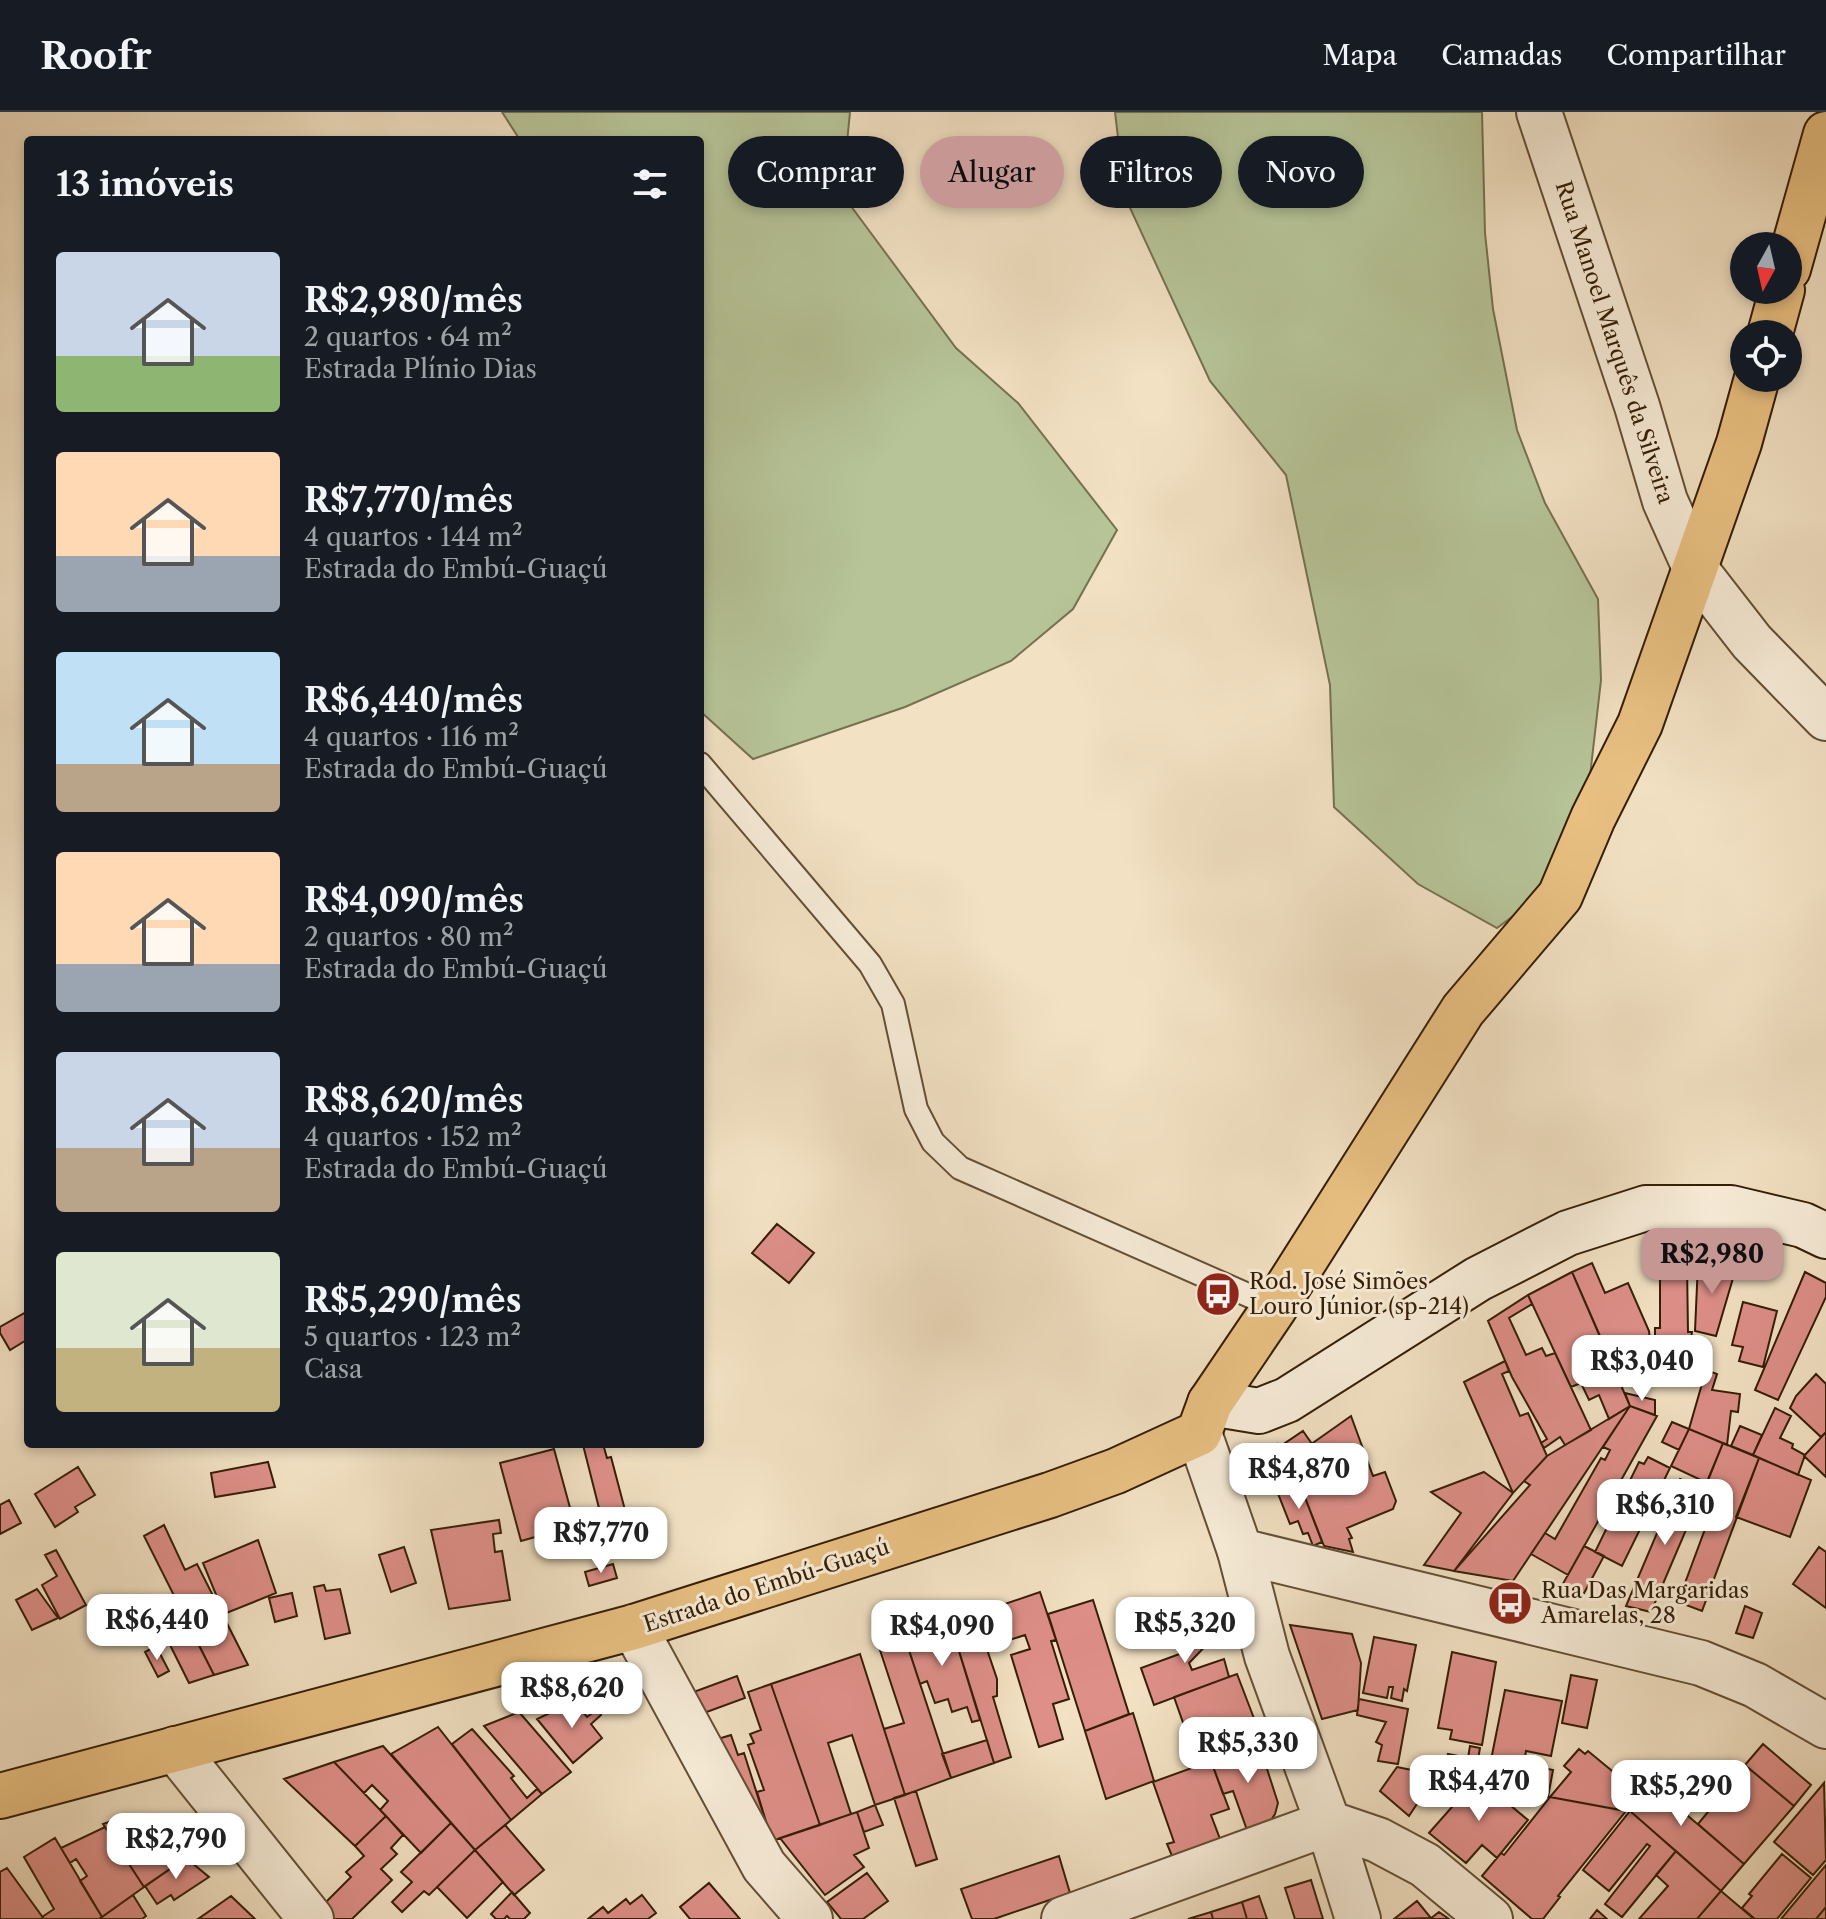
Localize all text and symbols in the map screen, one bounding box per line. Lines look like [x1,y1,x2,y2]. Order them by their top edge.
text: Roofr [40,32,152,79]
text: Mapa [1322,38,1397,72]
text: Camadas [1441,38,1563,72]
text: Compartilhar [1607,38,1786,72]
chip: Comprar [728,136,904,208]
chip: Alugar [920,136,1064,208]
chip: Filtros [1080,136,1222,208]
chip: Novo [1238,136,1364,208]
icon: filters [628,162,672,206]
text: 13 imóveis [56,163,234,205]
street label: Rua Manoel Marquês da Silveira [1550,177,1680,507]
north arrow [1730,232,1802,304]
map controls [1730,232,1802,392]
text: R$2,980/mês [304,279,523,321]
icon: home [120,284,216,380]
button: locate [1730,320,1802,392]
text: 2 quartos · 64 m² [304,321,512,353]
text: Estrada Plínio Dias [304,353,537,385]
text: R$7,770/mês [304,479,513,521]
icon: home [120,484,216,580]
text: 4 quartos · 144 m² [304,521,523,553]
text: Estrada do Embú-Guaçú [304,553,607,585]
text: R$6,440/mês [304,679,523,721]
icon: home [120,684,216,780]
text: 4 quartos · 116 m² [304,721,519,753]
text: Estrada do Embú-Guaçú [304,753,607,785]
text: R$4,090/mês [304,879,524,921]
icon: home [120,884,216,980]
text: 2 quartos · 80 m² [304,921,514,953]
text: Estrada do Embú-Guaçú [304,953,607,985]
text: R$8,620/mês [304,1079,524,1121]
icon: home [120,1084,216,1180]
text: 4 quartos · 152 m² [304,1121,522,1153]
text: Estrada do Embú-Guaçú [304,1153,607,1185]
pin: R$2,980 [1638,1228,1786,1296]
text: R$2,980 [1660,1238,1764,1270]
place label: Rod. José Simões Louro Júnior (sp-214) [1249,1268,1469,1320]
bus stop icon: Rod. José Simões Louro Júnior (sp-214) [1194,1270,1242,1318]
text: R$5,290/mês [304,1279,521,1321]
icon: home [120,1284,216,1380]
text: 5 quartos · 123 m² [304,1321,521,1353]
pin: R$3,040 [1568,1335,1716,1403]
text: R$3,040 [1590,1345,1694,1377]
text: Casa [304,1353,363,1385]
pin: R$4,870 [1225,1443,1373,1511]
text: R$4,870 [1247,1453,1351,1485]
pin: R$6,310 [1591,1479,1739,1547]
text: R$6,310 [1615,1489,1715,1521]
pin: R$7,770 [527,1507,675,1575]
text: R$7,770 [552,1517,650,1549]
street label: Estrada do Embú-Guaçú [640,1533,892,1638]
place label: Rua Das Margaridas Amarelas, 28 [1540,1577,1749,1629]
bus stop icon: Rua Das Margaridas Amarelas, 28 [1486,1579,1534,1627]
pin: R$6,440 [83,1594,231,1662]
pin: R$5,320 [1111,1597,1259,1665]
pin: R$4,090 [868,1600,1016,1668]
text: R$6,440 [105,1604,209,1636]
text: R$5,320 [1134,1607,1236,1639]
text: R$4,090 [889,1610,995,1642]
pin: R$8,620 [498,1662,646,1730]
text: R$8,620 [519,1672,625,1704]
pin: R$5,330 [1174,1717,1322,1785]
text: R$5,330 [1197,1727,1299,1759]
pin: R$4,470 [1405,1755,1553,1823]
pin: R$5,290 [1607,1760,1755,1828]
text: R$4,470 [1428,1765,1530,1797]
text: R$5,290 [1629,1770,1733,1802]
pin: R$2,790 [102,1813,250,1881]
text: R$2,790 [125,1823,227,1855]

